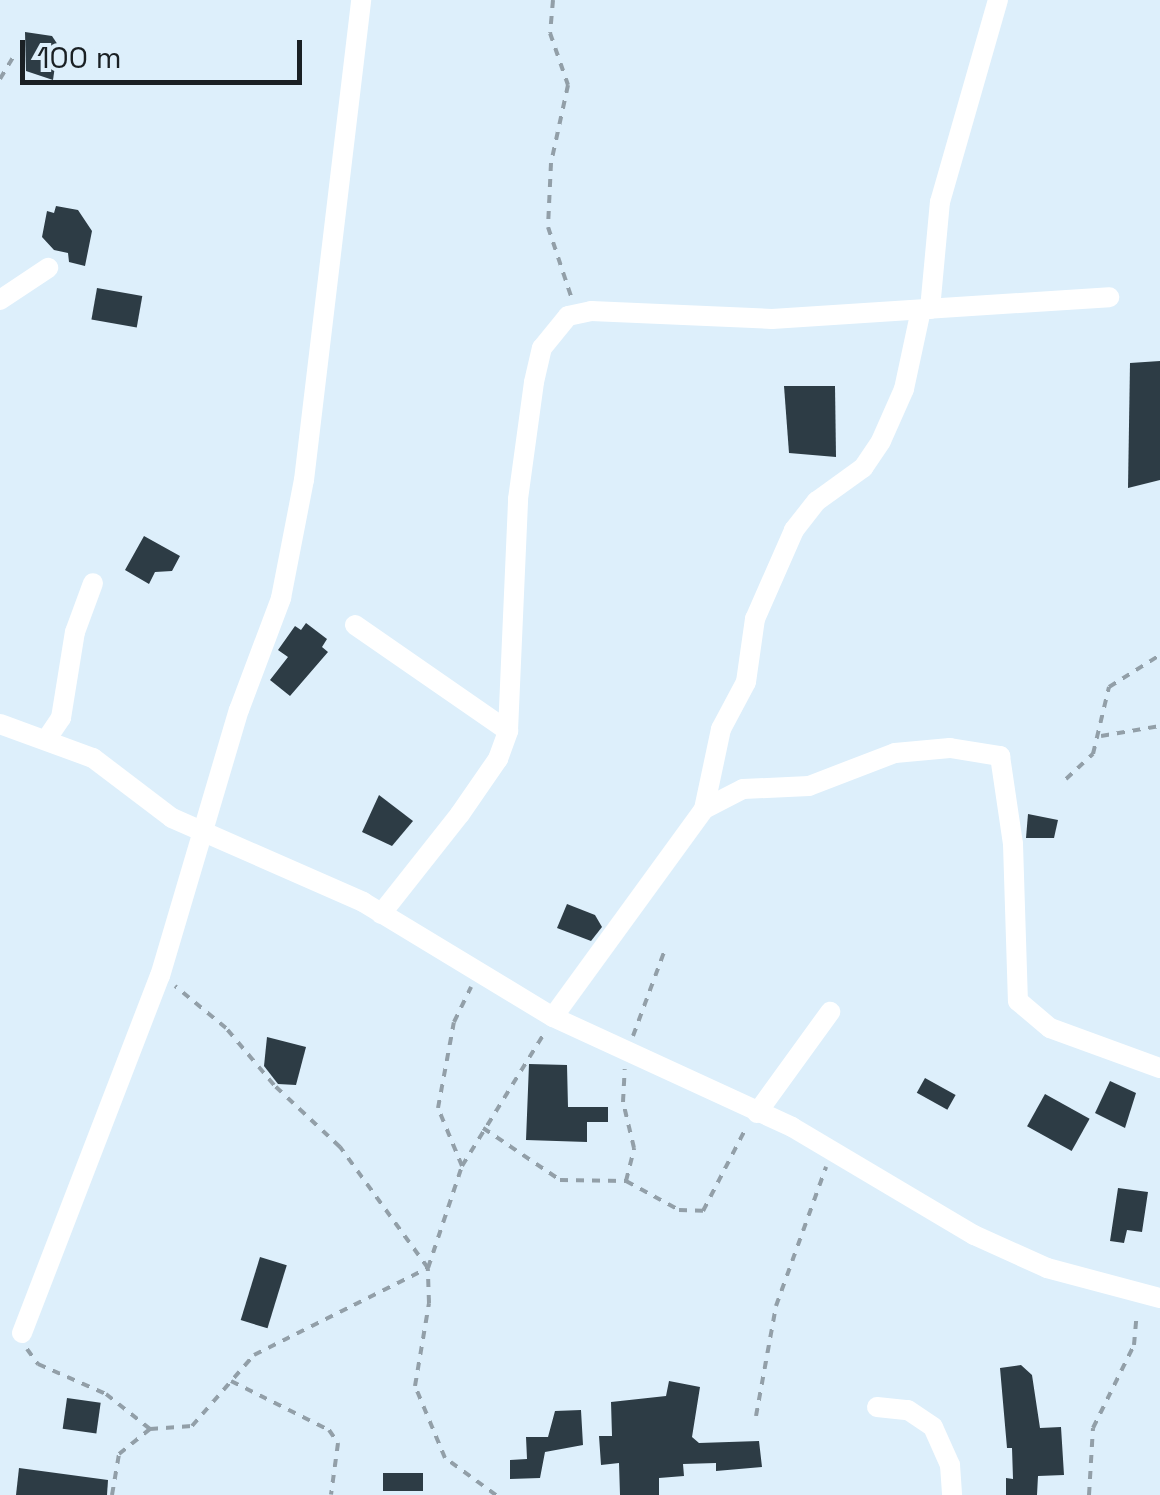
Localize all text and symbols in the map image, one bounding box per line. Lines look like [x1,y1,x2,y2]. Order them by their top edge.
scale bar [25,20,308,82]
text: 100 m [37,38,122,77]

